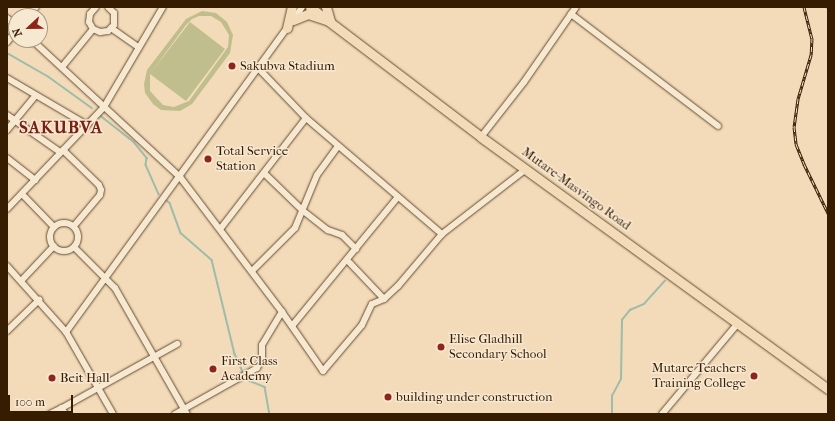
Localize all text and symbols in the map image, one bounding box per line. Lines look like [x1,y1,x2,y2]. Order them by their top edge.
north arrow [8,8,48,48]
text: N [10,26,25,39]
place label: Sakubva Stadium [240,58,335,74]
marker: Sakubva Stadium [227,61,237,71]
district label: SAKUBVA [19,118,103,138]
place label: Total Service Station [216,144,288,175]
street label: Mutare-Masvingo Road [519,144,633,234]
marker: Total Service Station [203,154,213,164]
place label: Elise Gladhill Secondary School [449,332,547,363]
marker: Elise Gladhill Secondary School [436,342,446,352]
place label: First Class Academy [221,354,278,385]
place label: Mutare Teachers Training College [652,361,746,392]
marker: First Class Academy [208,364,218,374]
place label: Beit Hall [60,370,110,386]
marker: Mutare Teachers Training College [749,371,759,381]
marker: Beit Hall [47,373,57,383]
scale bar [10,387,75,413]
place label: building under construction [396,389,553,405]
marker: building under construction [383,392,393,402]
text: 100 m [15,395,45,409]

